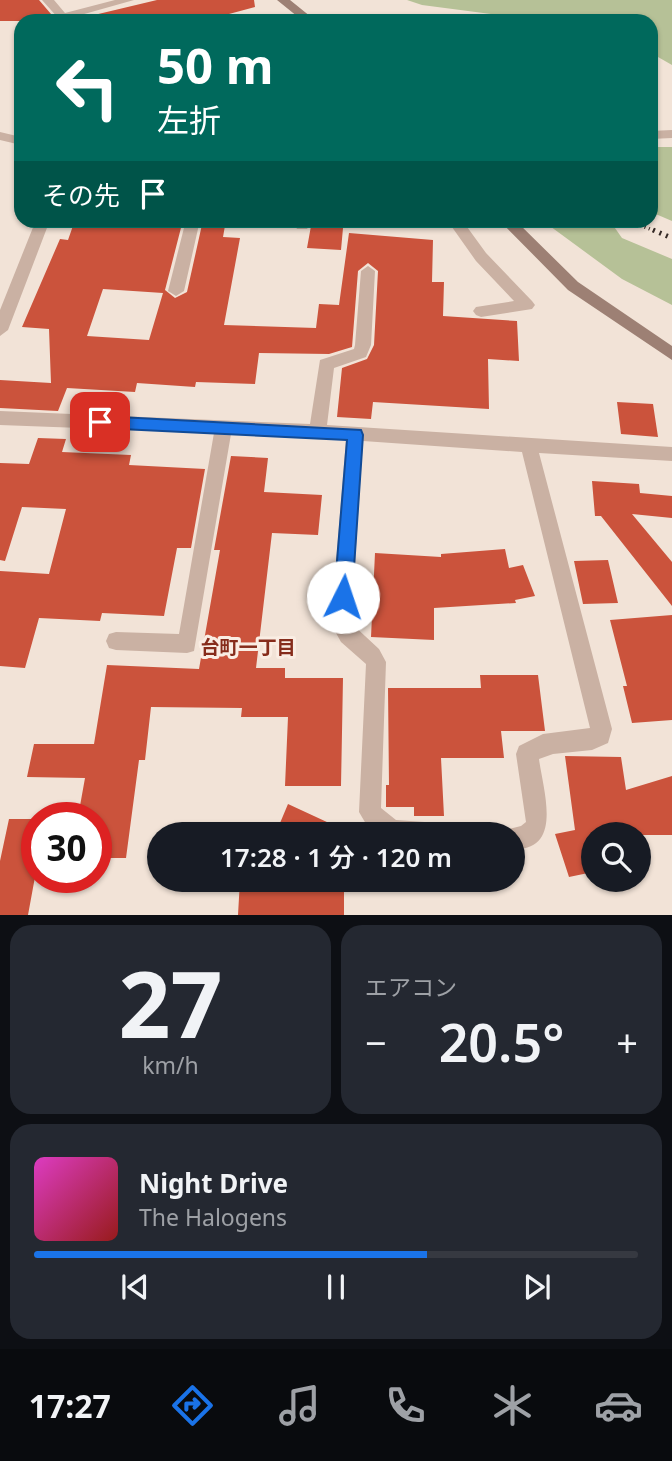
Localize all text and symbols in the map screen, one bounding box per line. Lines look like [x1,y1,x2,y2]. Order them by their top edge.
text: 50 m [157,32,274,98]
icon: left [42,42,133,133]
text: 左折 [157,98,221,141]
icon: arrive [134,175,172,213]
text: その先 [42,177,120,213]
pin [70,392,130,452]
icon: arrive [81,403,119,441]
position arrow [306,560,380,634]
district label: 台町一丁目 [200,634,296,660]
speed limit sign: 30 [21,802,112,893]
map controls [581,822,651,892]
button: search [581,822,651,892]
text: 17:28 · 1 分 · 120 m [220,839,452,875]
text: 27 [118,941,223,1065]
text: エアコン [365,971,457,1003]
text: 20.5° [439,1006,564,1077]
text: − [365,1016,387,1068]
text: + [616,1016,638,1068]
text: km/h [142,1049,199,1081]
text: Night Drive [139,1165,288,1201]
text: The Halogens [139,1201,287,1233]
icon: previous [116,1268,154,1306]
icon: pause [317,1268,355,1306]
icon: next [518,1268,556,1306]
icon: directions [168,1381,217,1430]
icon: music [275,1381,324,1430]
icon: phone [381,1381,430,1430]
icon: climate [488,1381,537,1430]
icon: car [594,1381,643,1430]
text: 17:27 [29,1384,111,1427]

